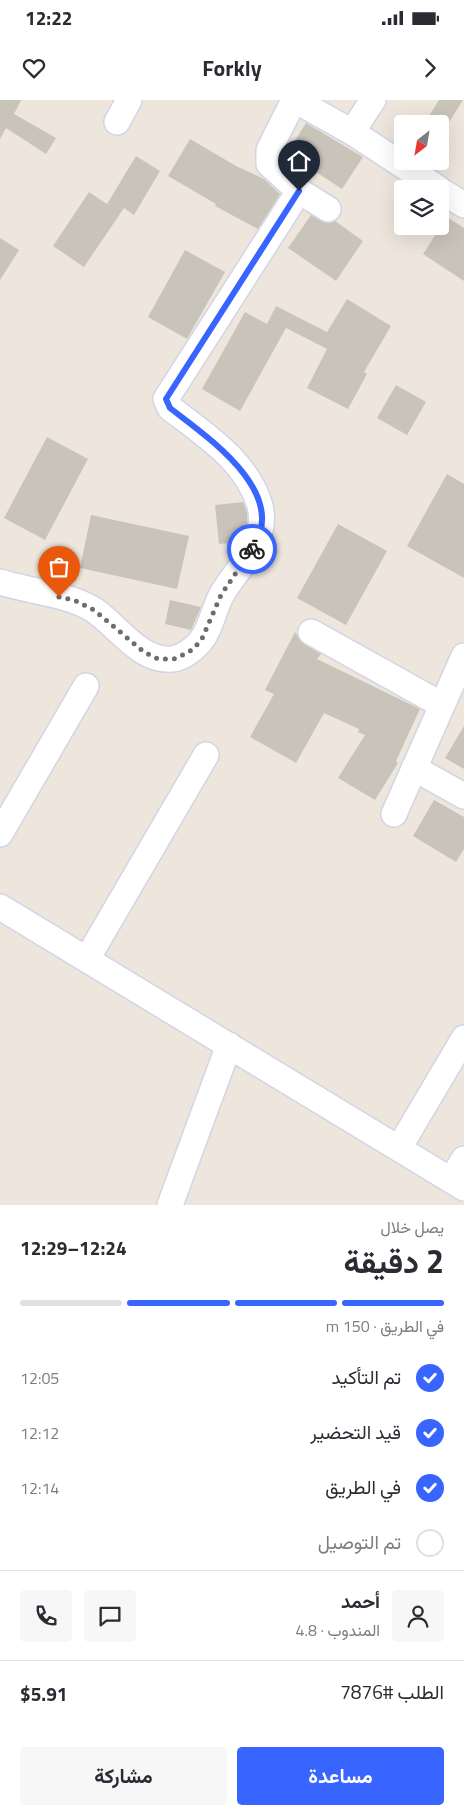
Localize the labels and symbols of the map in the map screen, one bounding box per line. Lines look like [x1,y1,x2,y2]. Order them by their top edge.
north arrow [394,115,449,170]
pin [278,140,320,191]
courier [227,524,277,574]
pin [38,546,80,597]

